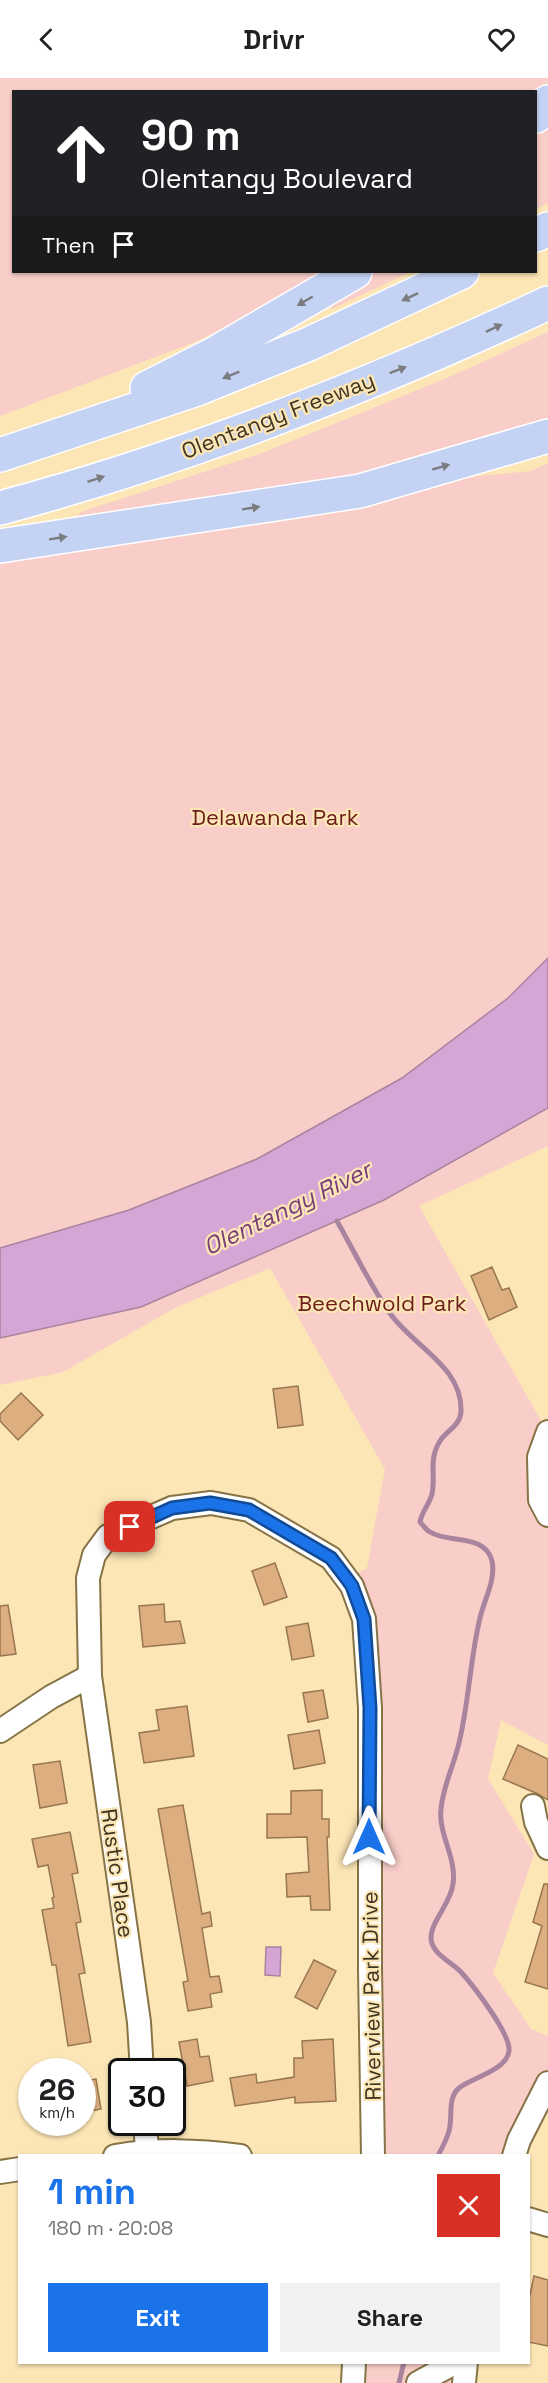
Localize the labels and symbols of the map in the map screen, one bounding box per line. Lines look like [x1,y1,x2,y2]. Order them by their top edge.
one-way arrow [401,293,418,302]
one-way arrow [297,296,313,307]
one-way arrow [485,324,502,333]
one-way arrow [389,364,407,374]
street label: Olentangy Freeway [177,365,379,465]
one-way arrow [222,371,240,380]
one-way arrow [432,462,450,471]
one-way arrow [87,474,105,483]
one-way arrow [241,503,260,512]
one-way arrow [49,533,68,542]
park label: Delawanda Park [191,803,359,831]
water label: Olentangy River [198,1153,379,1262]
park label: Beechwold Park [297,1289,467,1317]
pin [104,1501,155,1552]
position arrow [337,1805,401,1869]
street label: Rustic Place [95,1807,141,1939]
street label: Riverview Park Drive [355,1891,387,2101]
speed limit sign: 30 [108,2058,186,2136]

